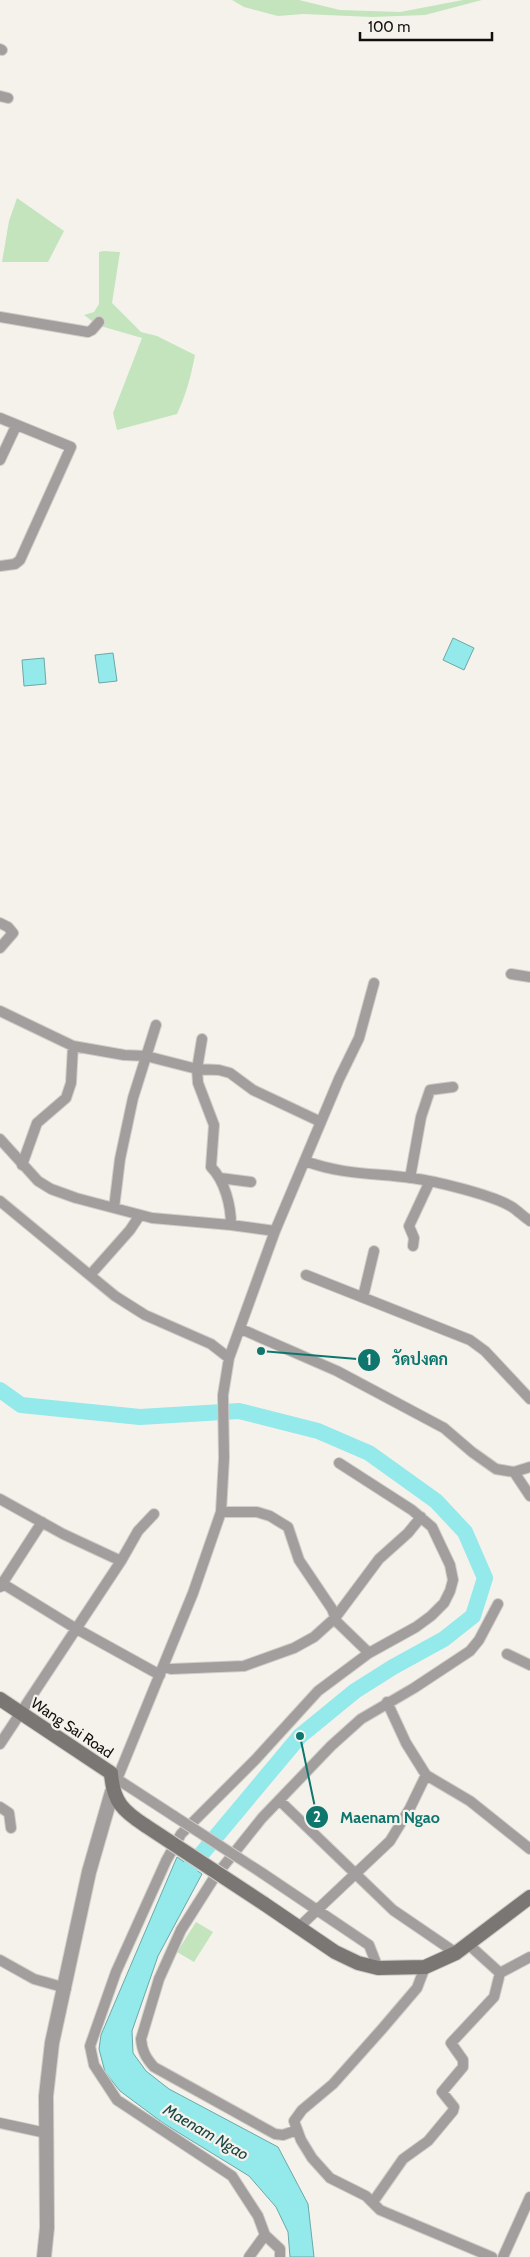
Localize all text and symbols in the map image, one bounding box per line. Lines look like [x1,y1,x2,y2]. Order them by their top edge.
scale bar [360,10,492,42]
text: 100 m [368,18,410,36]
callout: วัดปงคก [357,1344,458,1375]
text: วัดปงคก [392,1349,448,1369]
text: 1 [366,1351,372,1369]
street label: Wang Sai Road [28,1694,116,1762]
callout: Maenam Ngao [305,1801,450,1832]
text: 2 [313,1808,321,1826]
text: Maenam Ngao [340,1808,440,1827]
water label: Maenam Ngao [159,2099,252,2164]

